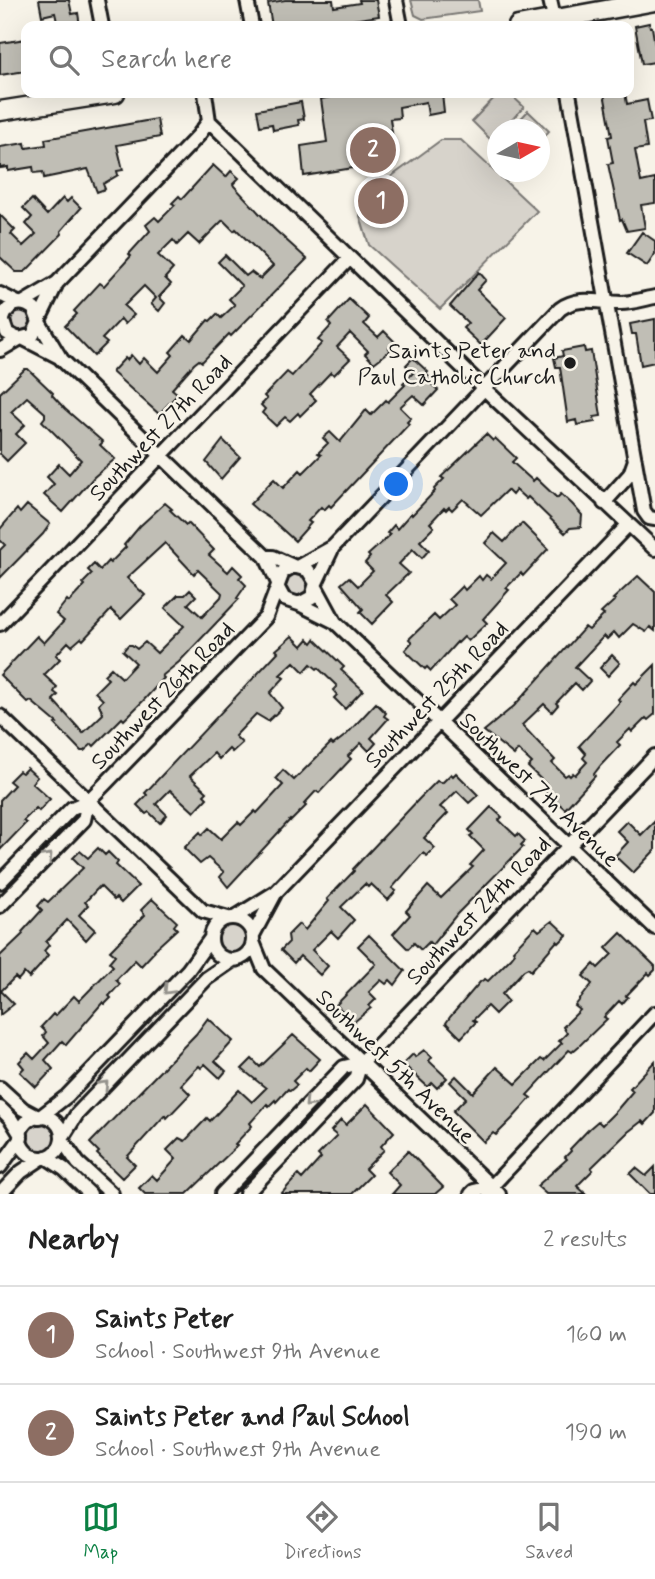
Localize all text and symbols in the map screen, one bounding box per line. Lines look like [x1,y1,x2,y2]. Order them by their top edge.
search box [21,21,634,98]
icon: search [45,41,83,79]
text: Search here [101,43,232,77]
north arrow [487,119,550,182]
pin: 2 [350,124,396,176]
pin: 1 [358,175,404,227]
place label: Saints Peter and Paul Catholic Church [358,337,556,393]
street label: Southwest 27th Road [83,348,240,509]
marker: Saints Peter and Paul Catholic Church [562,355,578,371]
your location [379,467,413,501]
street label: Southwest 25th Road [359,615,516,776]
street label: Southwest 26th Road [85,616,242,777]
street label: Southwest 7th Avenue [452,706,625,874]
street label: Southwest 24th Road [401,830,558,992]
one-way arrow [39,853,52,866]
one-way arrow [164,982,177,995]
street label: Southwest 5th Avenue [308,983,481,1151]
one-way arrow [96,1080,109,1093]
one-way arrow [305,1095,318,1108]
text: Nearby [28,1220,119,1259]
text: 2 results [543,1225,627,1255]
text: Saints Peter [95,1303,234,1337]
text: 1 [46,1320,56,1350]
text: 160 m [566,1320,627,1350]
text: School · Southwest 9th Avenue [95,1337,381,1367]
text: Saints Peter and Paul School [95,1401,410,1435]
text: 2 [45,1418,57,1448]
text: 190 m [565,1418,627,1448]
text: School · Southwest 9th Avenue [95,1435,381,1465]
tab: Map [82,1498,120,1565]
tab: Directions [283,1498,362,1565]
tab: Saved [525,1498,573,1565]

